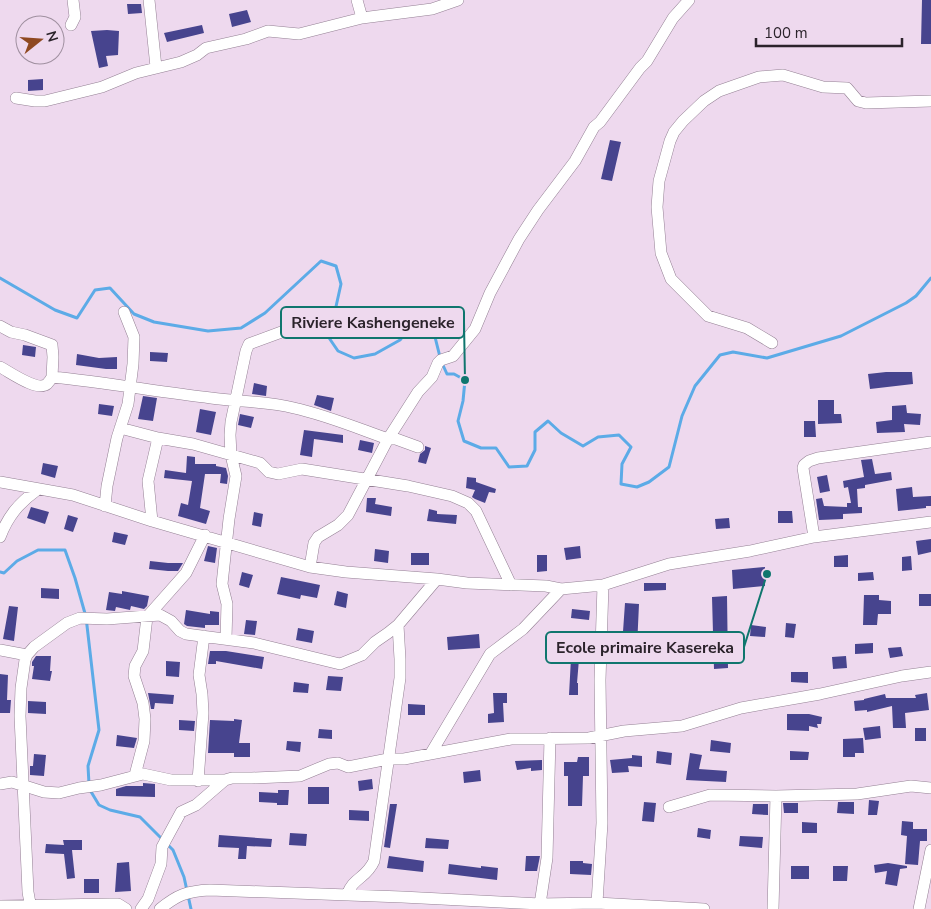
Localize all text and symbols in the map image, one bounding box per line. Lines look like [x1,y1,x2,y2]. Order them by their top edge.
north arrow [15,15,65,65]
scale bar [756,15,902,47]
text: 100 m [764,23,808,43]
text: N [41,29,63,44]
callout: Riviere Kashengeneke [281,307,464,338]
text: Riviere Kashengeneke [291,312,455,334]
callout: Ecole primaire Kasereka [546,632,744,663]
text: Ecole primaire Kasereka [556,637,734,659]

